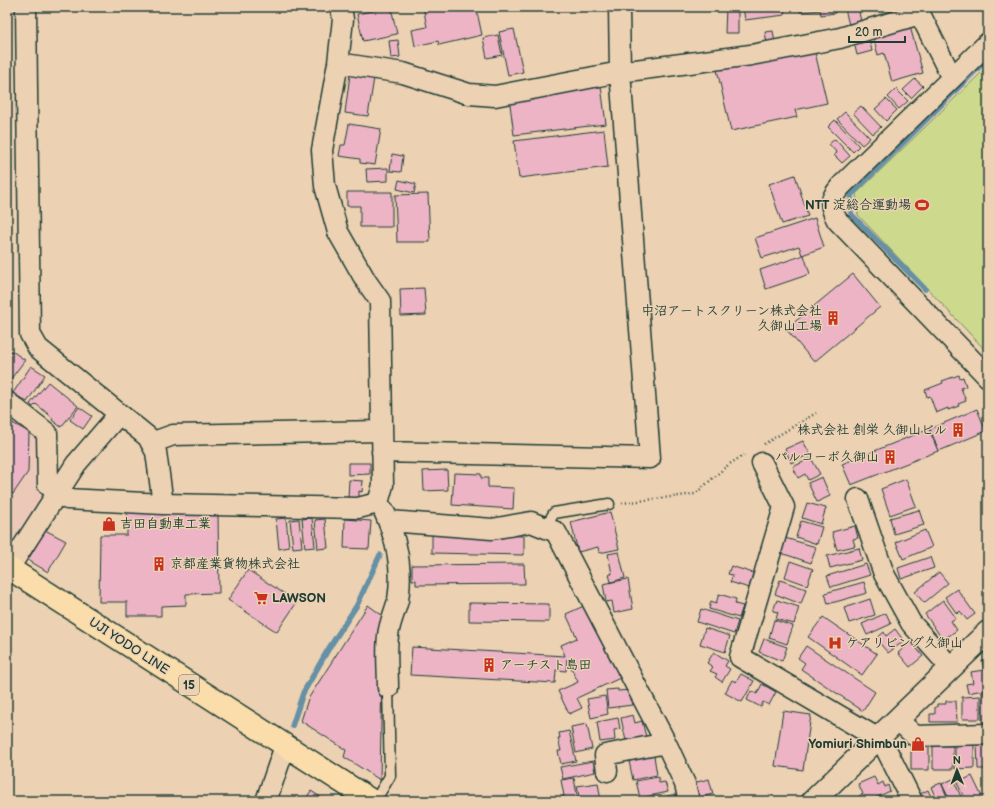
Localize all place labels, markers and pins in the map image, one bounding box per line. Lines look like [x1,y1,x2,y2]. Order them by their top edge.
place label: NTT 淀総合運動場 [805,197,911,213]
sports icon: NTT 淀総合運動場 [914,197,930,213]
place label: 中沼アートスクリーン株式会社 久御山工場 [641,303,822,334]
building icon: 中沼アートスクリーン株式会社 久御山工場 [825,310,841,326]
place label: 株式会社 創栄 久御山ビル [797,422,947,438]
building icon: 株式会社 創栄 久御山ビル [950,422,966,438]
place label: パルコーポ久御山 [775,449,879,465]
building icon: パルコーポ久御山 [882,449,898,465]
shop icon: 吉田自動車工業 [101,516,117,532]
place label: 吉田自動車工業 [120,516,211,532]
building icon: 京都産業貨物株式会社 [151,556,167,572]
place label: 京都産業貨物株式会社 [170,556,300,572]
supermarket icon: LAWSON [253,590,269,606]
place label: LAWSON [272,590,326,606]
hospital icon: ケアリビング久御山 [827,635,843,651]
place label: ケアリビング久御山 [846,635,963,651]
building icon: アーチスト島田 [481,657,497,673]
place label: アーチスト島田 [500,657,592,673]
place label: Yomiuri Shimbun [808,736,907,752]
shop icon: Yomiuri Shimbun [910,736,926,752]

